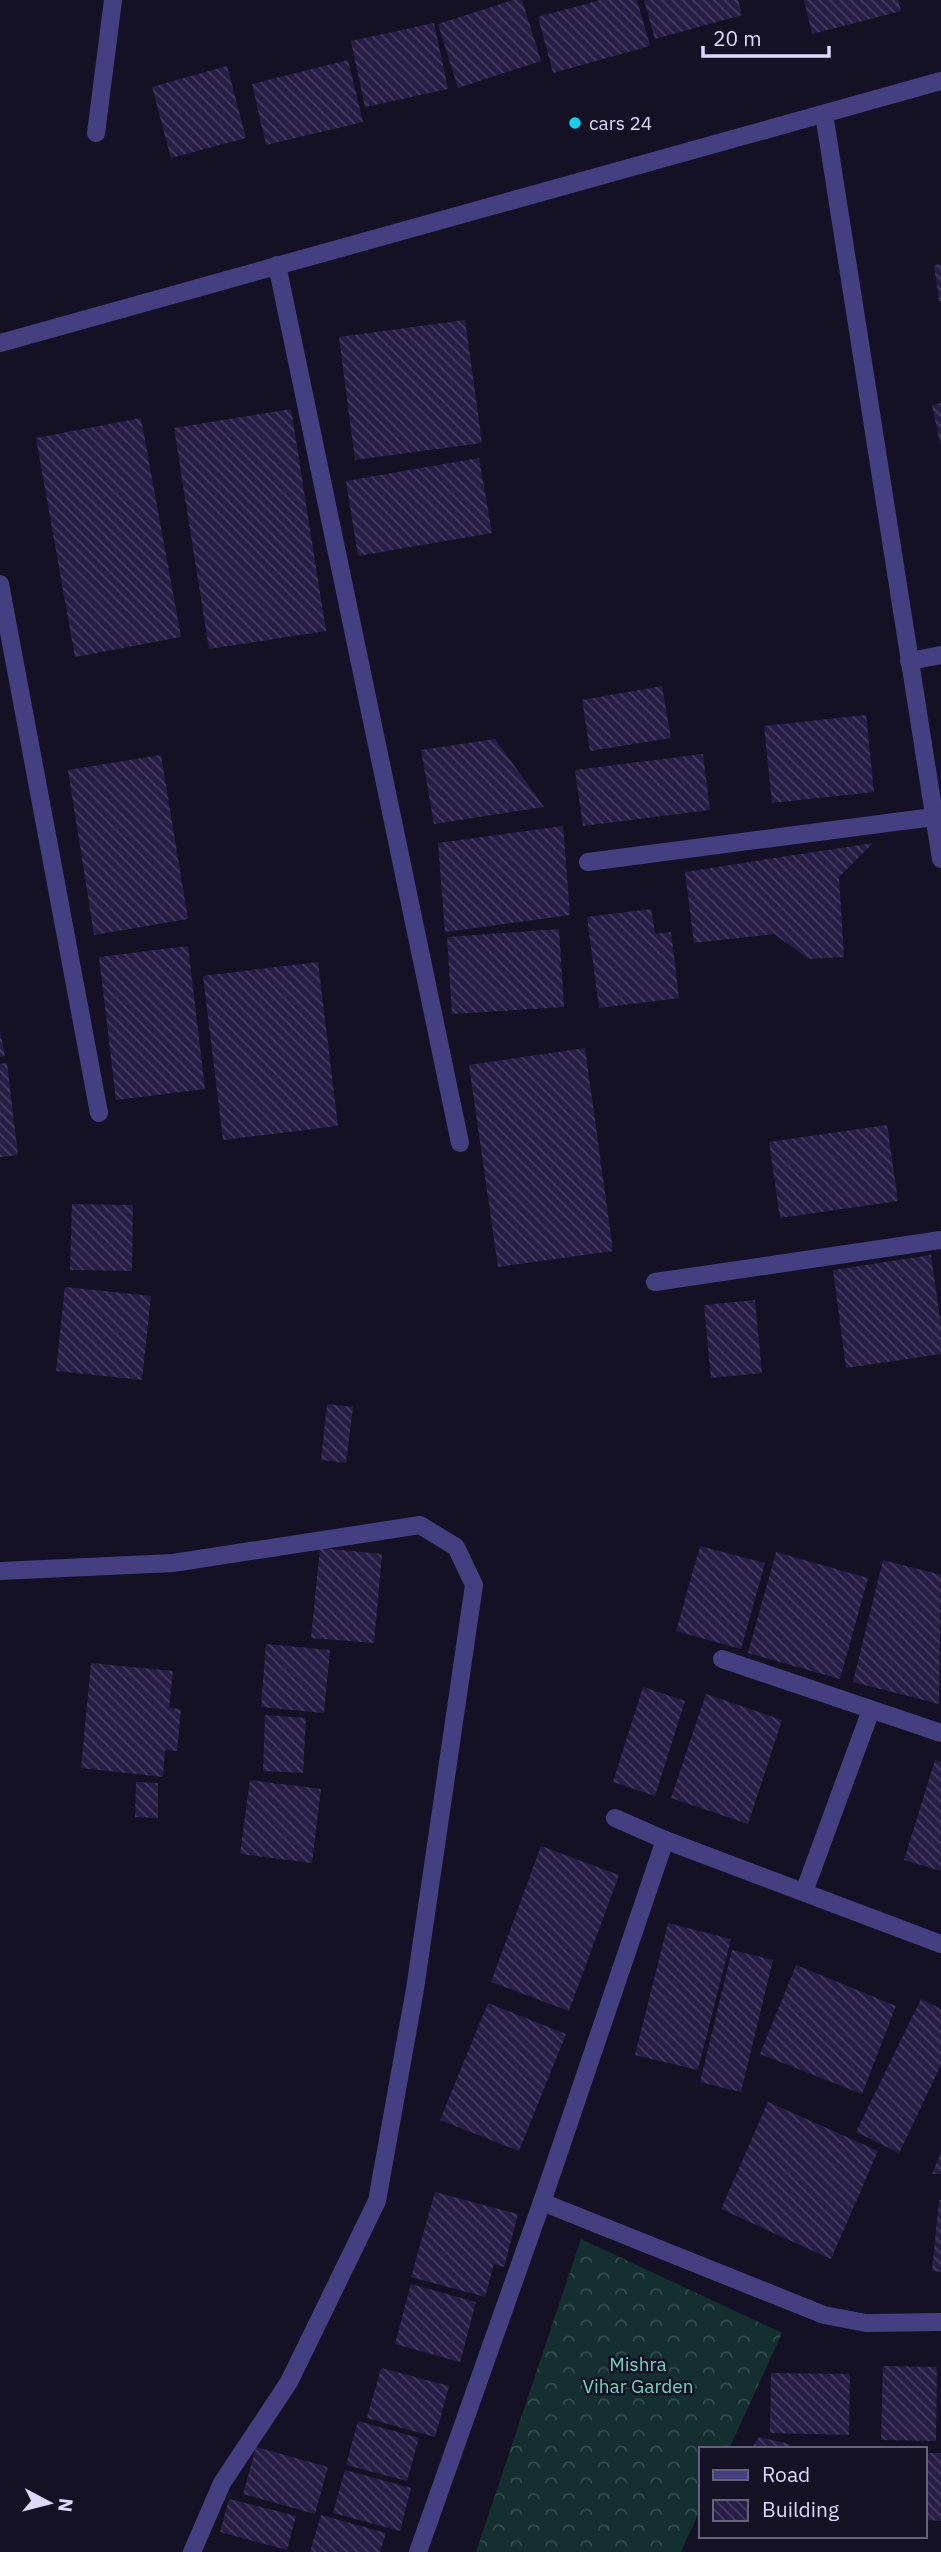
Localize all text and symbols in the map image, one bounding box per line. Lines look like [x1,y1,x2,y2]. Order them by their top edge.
scale bar [703,14,829,58]
text: 20 m [713,24,762,52]
place label: cars 24 [589,111,652,135]
marker: cars 24 [567,115,583,131]
park label: Mishra Vihar Garden [582,2352,694,2398]
legend [699,2447,927,2538]
text: Road [762,2460,810,2488]
north arrow [14,2468,84,2538]
text: Building [762,2495,839,2523]
text: N [53,2497,79,2513]

